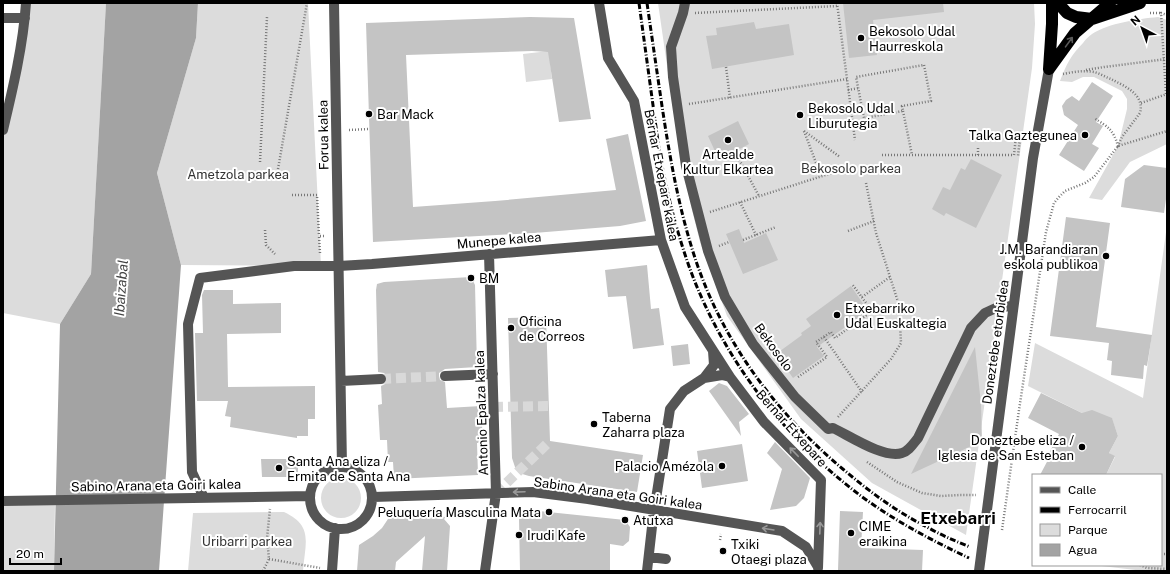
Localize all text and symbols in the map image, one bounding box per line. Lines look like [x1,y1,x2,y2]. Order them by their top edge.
north arrow [1122,8,1162,48]
text: N [1128,13,1143,28]
place label: Bekosolo Udal Haurreskola [869,24,955,54]
marker: Bekosolo Udal Haurreskola [856,33,866,43]
one-way arrow [1064,37,1073,48]
street label: Forua kalea [315,100,332,170]
place label: Bekosolo Udal Liburutegia [808,101,894,131]
place label: Bar Mack [377,107,434,122]
street label: Bernar Etxepare kalea [641,108,682,242]
marker: Bar Mack [364,109,374,119]
marker: Bekosolo Udal Liburutegia [795,110,805,120]
place label: Talka Gaztegunea [969,128,1077,143]
marker: Talka Gaztegunea [1080,130,1090,140]
marker: Artealde Kultur Elkartea [723,135,733,145]
place label: Artealde Kultur Elkartea [683,147,773,177]
park label: Bekosolo parkea [801,161,901,176]
park label: Ametzola parkea [187,167,289,182]
street label: Munepe kalea [456,229,542,252]
place label: J.M. Barandiaran eskola publikoa [999,242,1098,272]
marker: J.M. Barandiaran eskola publikoa [1101,251,1111,261]
water label: Ibaizabal [111,259,131,317]
place label: BM [479,271,499,286]
marker: BM [466,273,476,283]
street label: Doneztebe etorbidea [979,279,1012,405]
place label: Etxebarriko Udal Euskaltegia [845,301,947,331]
marker: Etxebarriko Udal Euskaltegia [832,310,842,320]
place label: Oficina de Correos [519,314,585,344]
street label: Bekosolo [751,321,796,374]
marker: Oficina de Correos [506,323,516,333]
street label: Antonio Epalza kalea [472,350,491,476]
street label: Bernar Etxepare [753,387,830,470]
place label: Taberna Zaharra plaza [602,410,685,440]
marker: Taberna Zaharra plaza [589,419,599,429]
place label: Doneztebe eliza / Iglesia de San Esteban [938,433,1074,463]
marker: Doneztebe eliza / Iglesia de San Esteban [1077,442,1087,452]
one-way arrow [789,447,799,457]
place label: Santa Ana eliza / Ermita de Santa Ana [287,454,410,484]
place label: Palacio Amézola [615,459,714,474]
marker: Palacio Amézola [717,461,727,471]
marker: Santa Ana eliza / Ermita de Santa Ana [274,463,284,473]
street label: Sabino Arana eta Goiri kalea [533,474,703,513]
legend [1032,474,1162,566]
street label: Sabino Arana eta Goiri kalea [71,477,241,494]
text: Calle [1068,483,1097,497]
one-way arrow [513,489,526,496]
text: Ferrocarril [1068,503,1127,517]
place label: Peluquería Masculina Mata [378,505,541,520]
marker: Peluquería Masculina Mata [544,507,554,517]
district label: Etxebarri [920,508,996,528]
place label: Atutxa [633,513,673,528]
marker: Atutxa [620,515,630,525]
place label: CIME eraikina [859,519,907,549]
one-way arrow [816,522,823,535]
text: Parque [1068,523,1108,537]
one-way arrow [762,525,775,533]
place label: Irudi Kafe [527,528,586,543]
marker: CIME eraikina [846,528,856,538]
marker: Irudi Kafe [514,530,524,540]
park label: Uribarri parkea [202,534,292,549]
place label: Txiki Otaegi plaza [731,537,807,567]
scale bar [10,540,61,566]
text: Agua [1068,543,1097,557]
marker: Txiki Otaegi plaza [718,546,728,556]
text: 20 m [16,547,44,561]

